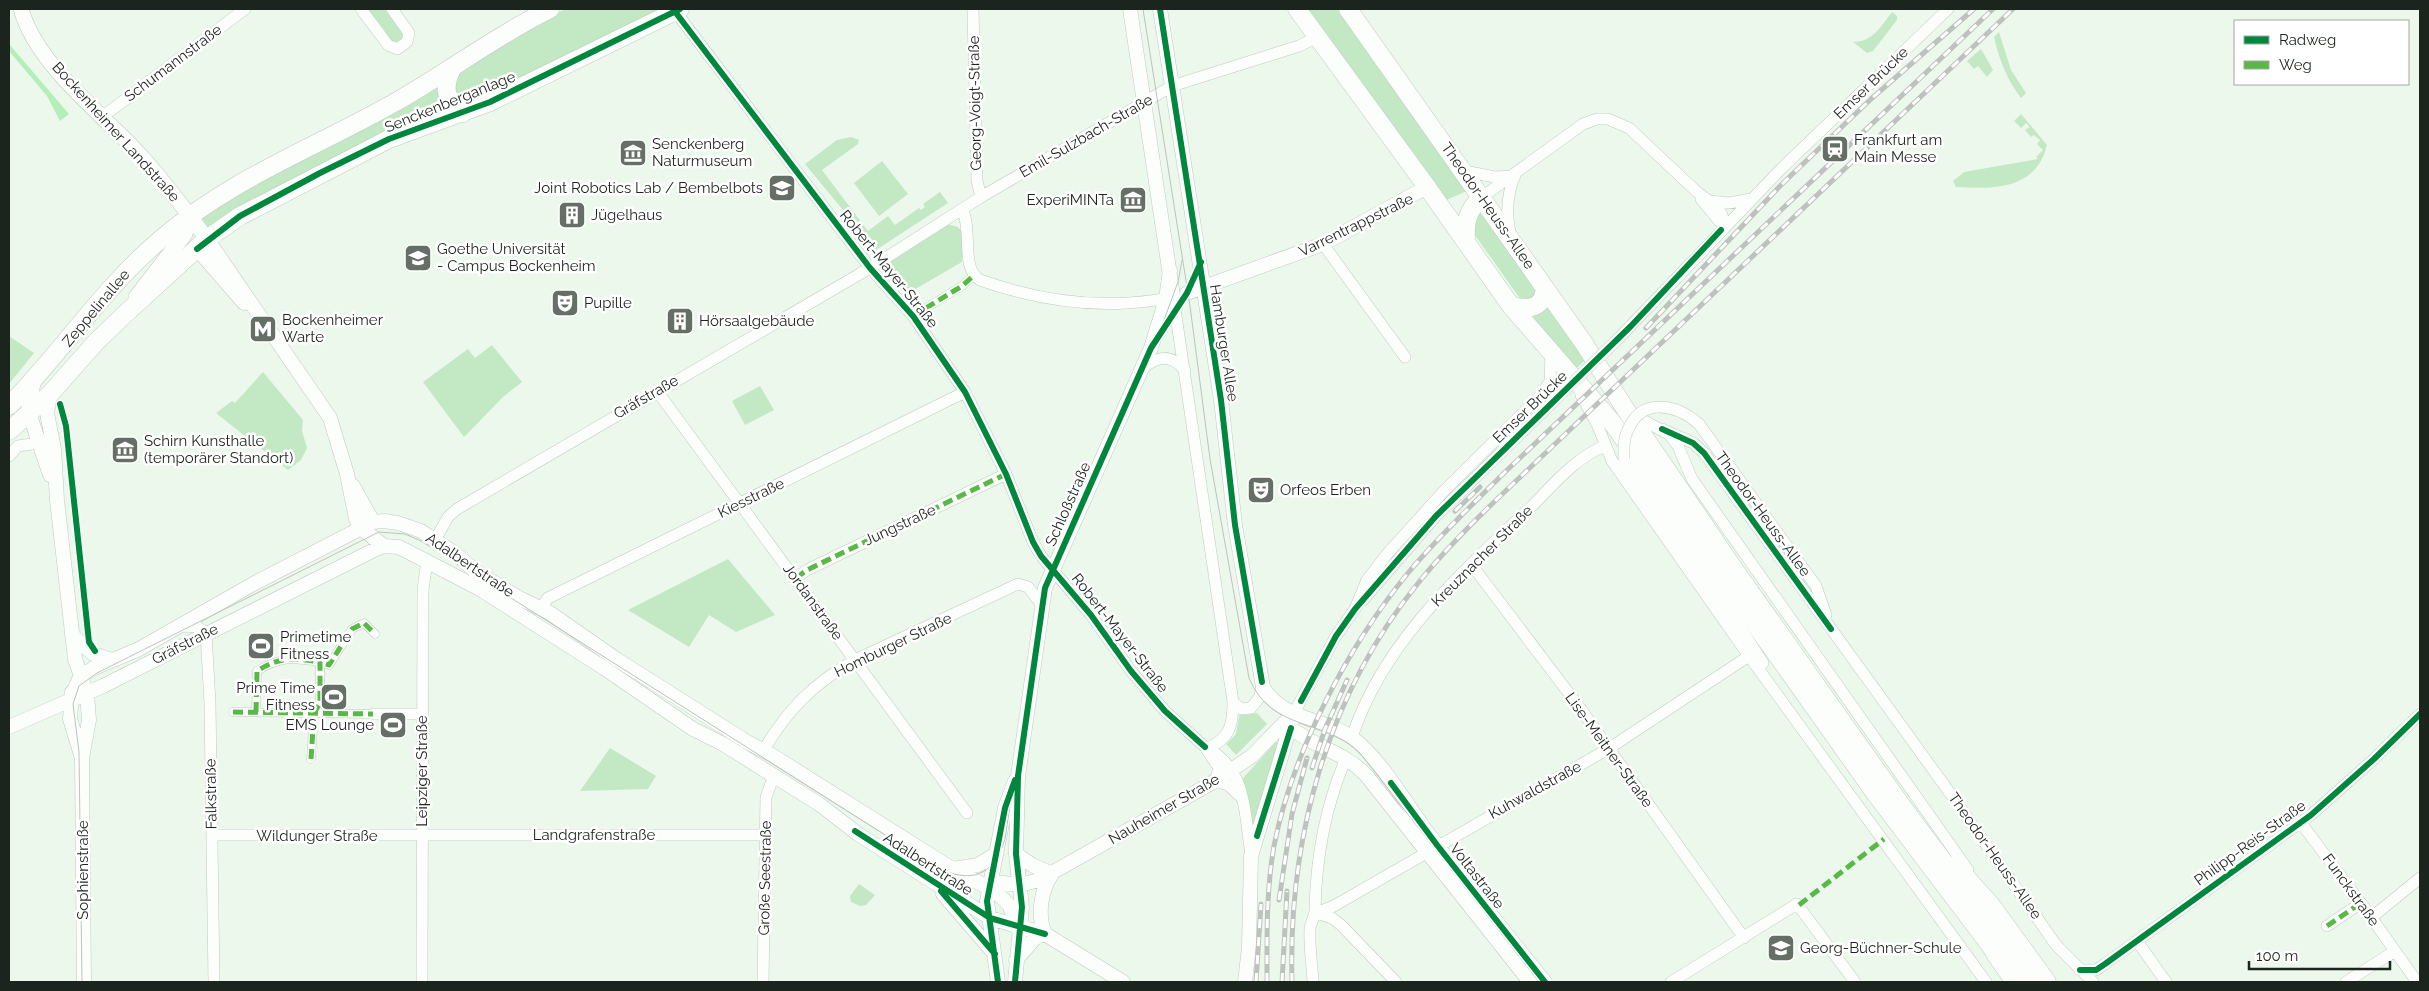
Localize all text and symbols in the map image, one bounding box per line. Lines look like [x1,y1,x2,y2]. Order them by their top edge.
street label: Schumannstraße [121,20,225,105]
legend [2234,20,2409,85]
text: Radweg [2279,31,2336,49]
street label: Georg-Voigt-Straße [965,35,985,171]
street label: Emser Brücke [1830,43,1912,123]
text: Weg [2279,56,2312,74]
street label: Bockenheimer Landstraße [48,58,184,206]
street label: Senckenberganlage [382,67,518,136]
street label: Emil-Sulzbach-Straße [1016,90,1156,182]
place label: Frankfurt am Main Messe [1854,131,1942,166]
station icon: Frankfurt am Main Messe [1820,134,1850,164]
place label: Senckenberg Naturmuseum [652,135,752,170]
museum icon: Senckenberg Naturmuseum [618,138,648,168]
street label: Theodor-Heuss-Allee [1438,139,1539,273]
school or university icon: Joint Robotics Lab / Bembelbots [767,173,797,203]
place label: Joint Robotics Lab / Bembelbots [534,179,763,197]
museum icon: ExperiMINTa [1118,185,1148,215]
street label: Varrentrappstraße [1296,189,1416,260]
place label: ExperiMINTa [1026,191,1114,209]
building icon: Jügelhaus [557,200,587,230]
place label: Jügelhaus [591,206,662,224]
street label: Robert-Mayer-Straße [836,206,942,332]
place label: Goethe Universität - Campus Bockenheim [437,240,596,275]
school or university icon: Goethe Universität - Campus Bockenheim [403,243,433,273]
street label: Zeppelinallee [58,266,134,350]
street label: Hamburger Allee [1206,283,1242,403]
theatre icon: Pupille [550,288,580,318]
place label: Pupille [584,294,632,312]
building icon: Hörsaalgebäude [665,306,695,336]
place label: Bockenheimer Warte [282,311,384,346]
place label: Hörsaalgebäude [699,312,815,330]
metro station icon: Bockenheimer Warte [248,314,278,344]
street label: Emser Brücke [1489,367,1571,447]
street label: Gräfstraße [610,371,682,423]
place label: Schirn Kunsthalle (temporärer Standort) [144,432,293,467]
museum icon: Schirn Kunsthalle (temporärer Standort) [110,435,140,465]
street label: Theodor-Heuss-Allee [1712,448,1815,580]
street label: Schloßstraße [1041,459,1095,549]
street label: Kiesstraße [715,474,787,522]
theatre icon: Orfeos Erben [1246,475,1276,505]
place label: Orfeos Erben [1280,481,1371,499]
street label: Jungstraße [861,501,939,549]
street label: Kreuznacher Straße [1428,502,1536,610]
street label: Adalbertstraße [422,529,518,601]
street label: Jordanstraße [779,560,847,644]
street label: Robert-Mayer-Straße [1068,570,1172,696]
street label: Homburger Straße [831,609,955,681]
street label: Gräfstraße [149,620,221,668]
place label: Primetime Fitness [280,628,351,663]
sports icon: Primetime Fitness [246,631,276,661]
place label: Prime Time Fitness [236,679,315,714]
sports icon: Prime Time Fitness [319,682,349,712]
street label: Lise-Meitner-Straße [1561,689,1657,811]
sports icon: EMS Lounge [378,710,408,740]
street label: Leipziger Straße [413,715,431,827]
place label: EMS Lounge [286,716,374,734]
street label: Kuhwaldstraße [1486,757,1585,823]
street label: Falkstraße [201,758,221,830]
street label: Nauheimer Straße [1105,770,1223,848]
street label: Theodor-Heuss-Allee [1945,789,2046,923]
street label: Philipp-Reis-Straße [2191,796,2309,889]
street label: Sophienstraße [74,820,92,920]
street label: Große Seestraße [755,820,775,936]
street label: Landgrafenstraße [533,826,656,844]
street label: Wildunger Straße [256,827,378,845]
street label: Adalbertstraße [880,829,976,900]
street label: Voltastraße [1446,840,1508,912]
street label: Funckstraße [2319,850,2383,930]
school or university icon: Georg-Büchner-Schule [1766,933,1796,963]
scale bar [2249,938,2390,970]
place label: Georg-Büchner-Schule [1800,939,1962,957]
text: 100 m [2256,947,2298,965]

